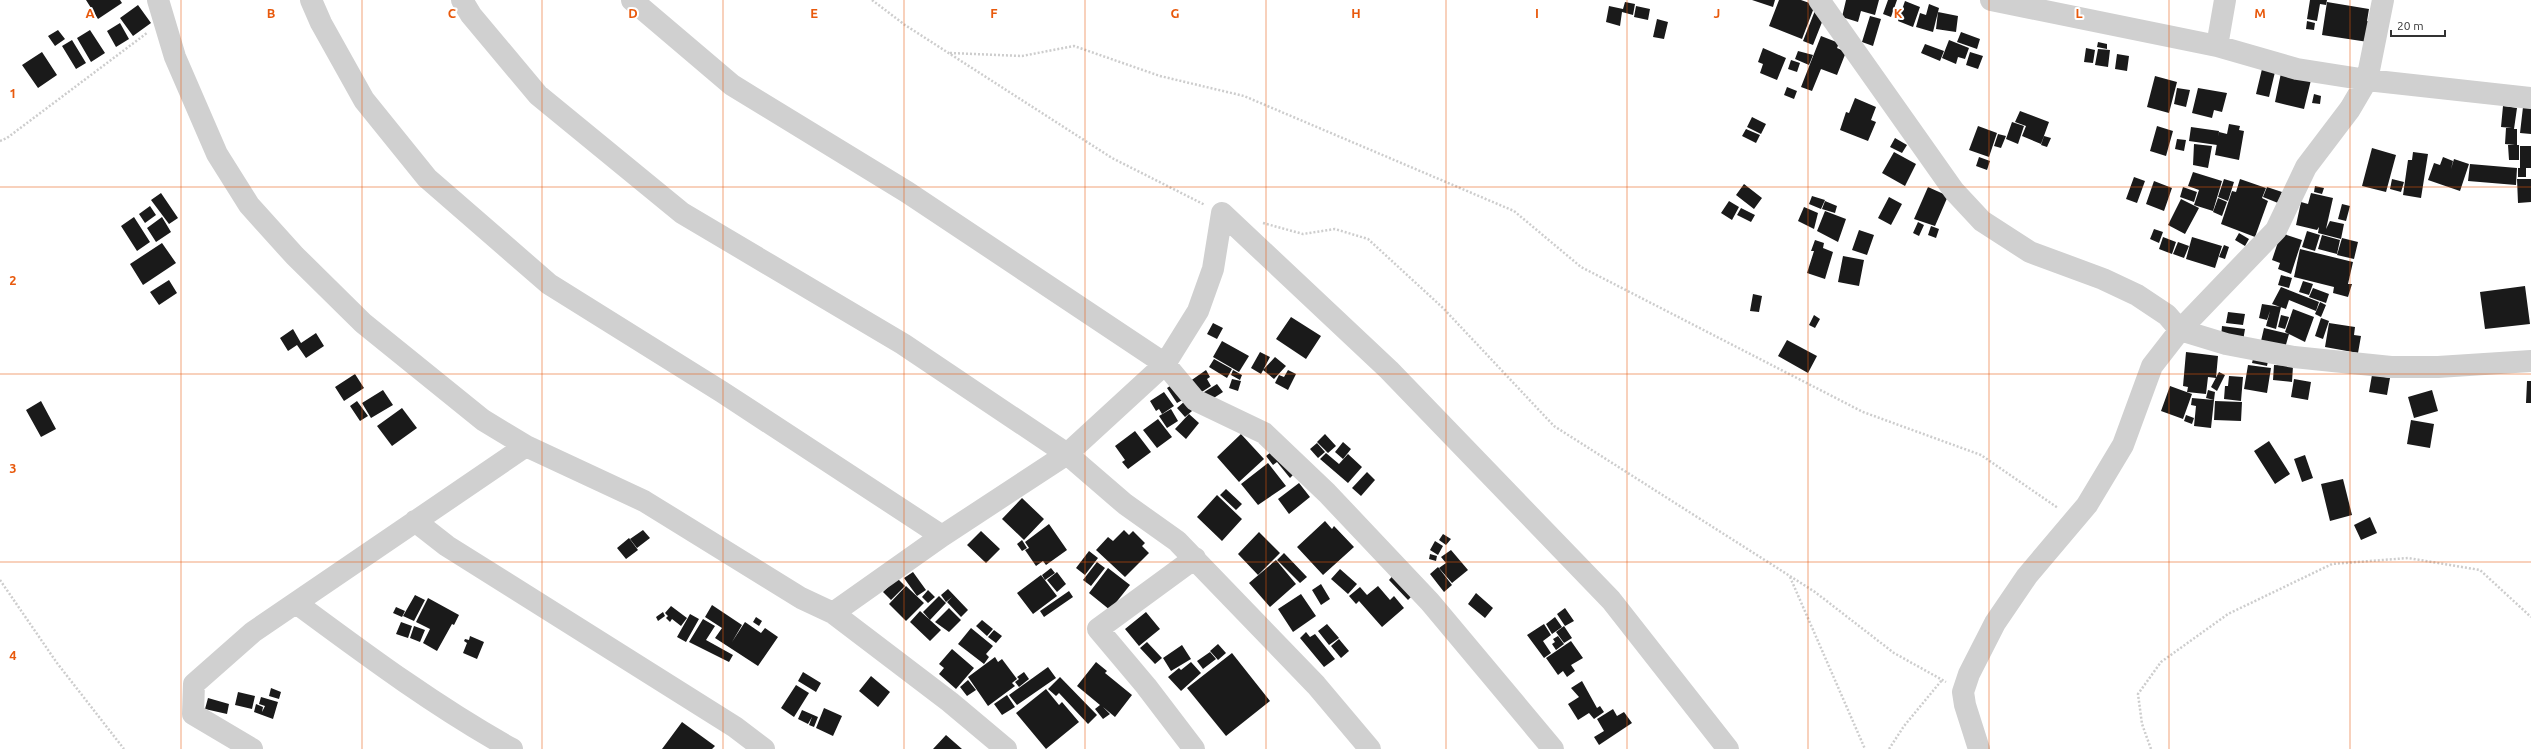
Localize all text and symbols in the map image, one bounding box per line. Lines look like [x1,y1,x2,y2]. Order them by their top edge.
text: A [85,6,95,20]
text: B [267,6,276,20]
text: C [448,6,457,20]
text: D [628,6,638,20]
text: E [810,6,818,20]
text: F [990,6,998,20]
text: G [1171,6,1180,20]
text: H [1351,6,1361,20]
text: I [1535,6,1539,20]
text: J [1714,6,1720,20]
text: K [1894,6,1903,20]
text: L [2075,6,2083,20]
text: M [2254,6,2266,20]
scale bar [2391,12,2445,38]
text: 20 m [2397,19,2424,32]
text: 1 [9,86,17,100]
text: 2 [9,273,17,287]
text: 3 [9,461,17,475]
text: 4 [9,648,17,662]

